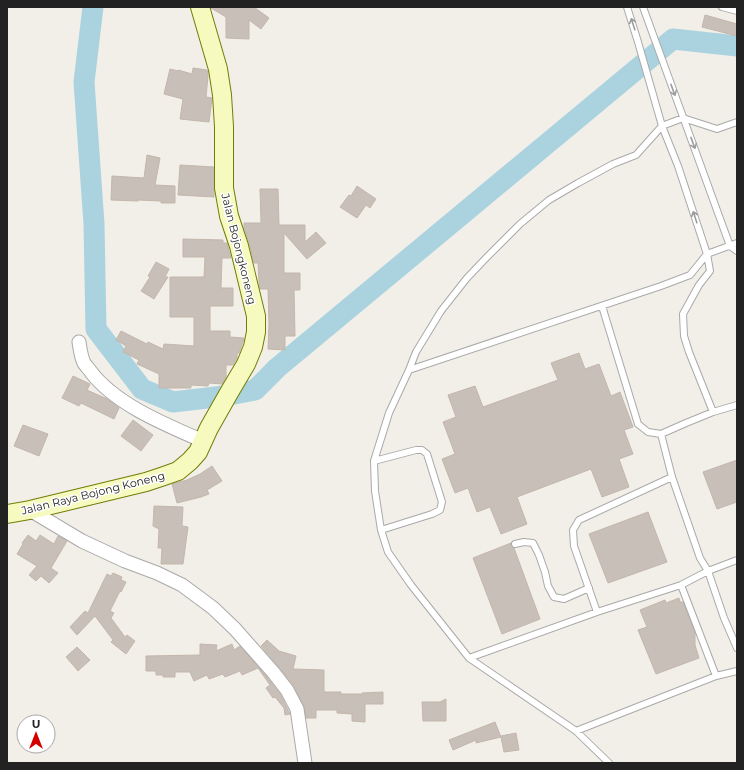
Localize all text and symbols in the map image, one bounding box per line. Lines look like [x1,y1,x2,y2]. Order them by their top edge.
one-way arrow [628,19,636,31]
one-way arrow [669,84,677,96]
one-way arrow [689,137,697,149]
street label: Jalan Bojongkoneng [218,191,260,306]
one-way arrow [691,211,698,224]
street label: Jalan Raya Bojong Koneng [19,468,166,518]
north arrow [16,714,56,754]
text: U [32,717,40,731]

